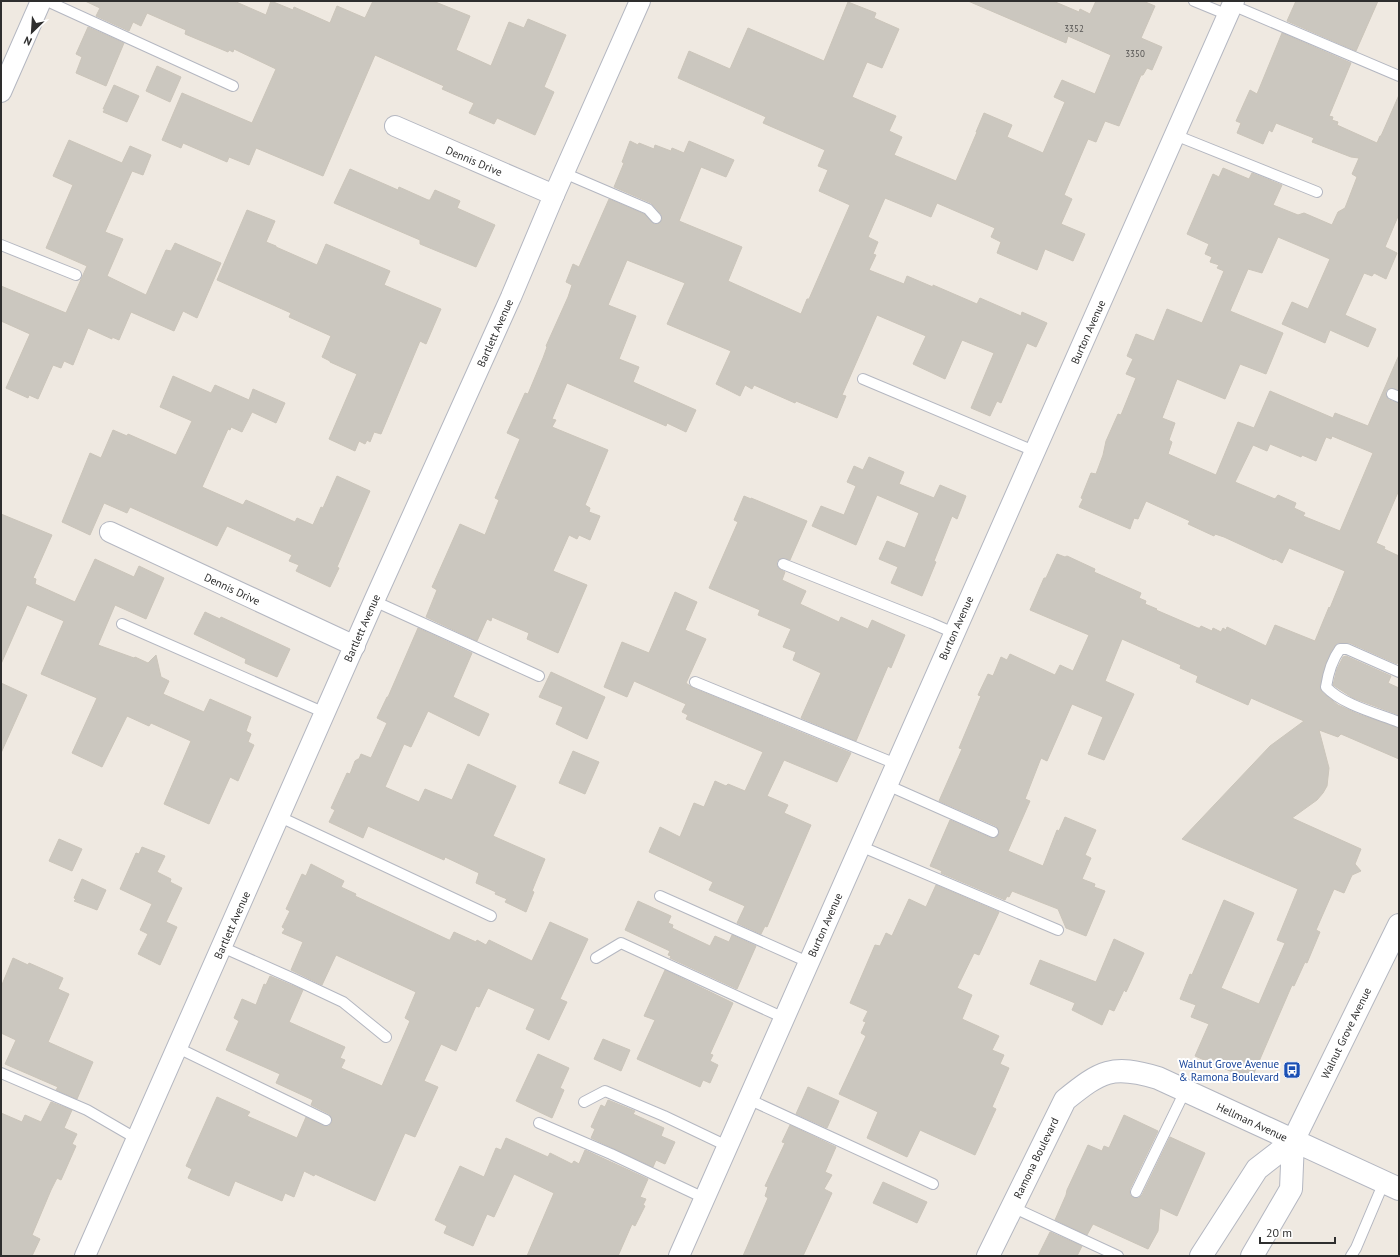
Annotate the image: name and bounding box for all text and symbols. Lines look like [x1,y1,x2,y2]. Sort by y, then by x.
north arrow [12,12,52,52]
house number: 3352 [1064,23,1084,34]
text: N [22,33,34,49]
house number: 3350 [1125,48,1145,59]
street label: Dennis Drive [444,143,505,179]
street label: Bartlett Avenue [474,296,516,369]
street label: Burton Avenue [1068,297,1109,366]
street label: Dennis Drive [202,570,263,608]
street label: Bartlett Avenue [341,591,383,664]
street label: Burton Avenue [936,593,977,662]
street label: Bartlett Avenue [211,888,253,961]
street label: Burton Avenue [805,890,846,959]
street label: Walnut Grove Avenue [1318,985,1374,1081]
place label: Walnut Grove Avenue & Ramona Boulevard [1179,1057,1279,1084]
bus stop icon: Walnut Grove Avenue & Ramona Boulevard [1282,1060,1302,1080]
street label: Hellman Avenue [1214,1099,1290,1145]
street label: Ramona Boulevard [1010,1115,1062,1201]
scale bar [1260,1219,1335,1245]
text: 20 m [1266,1225,1292,1240]

